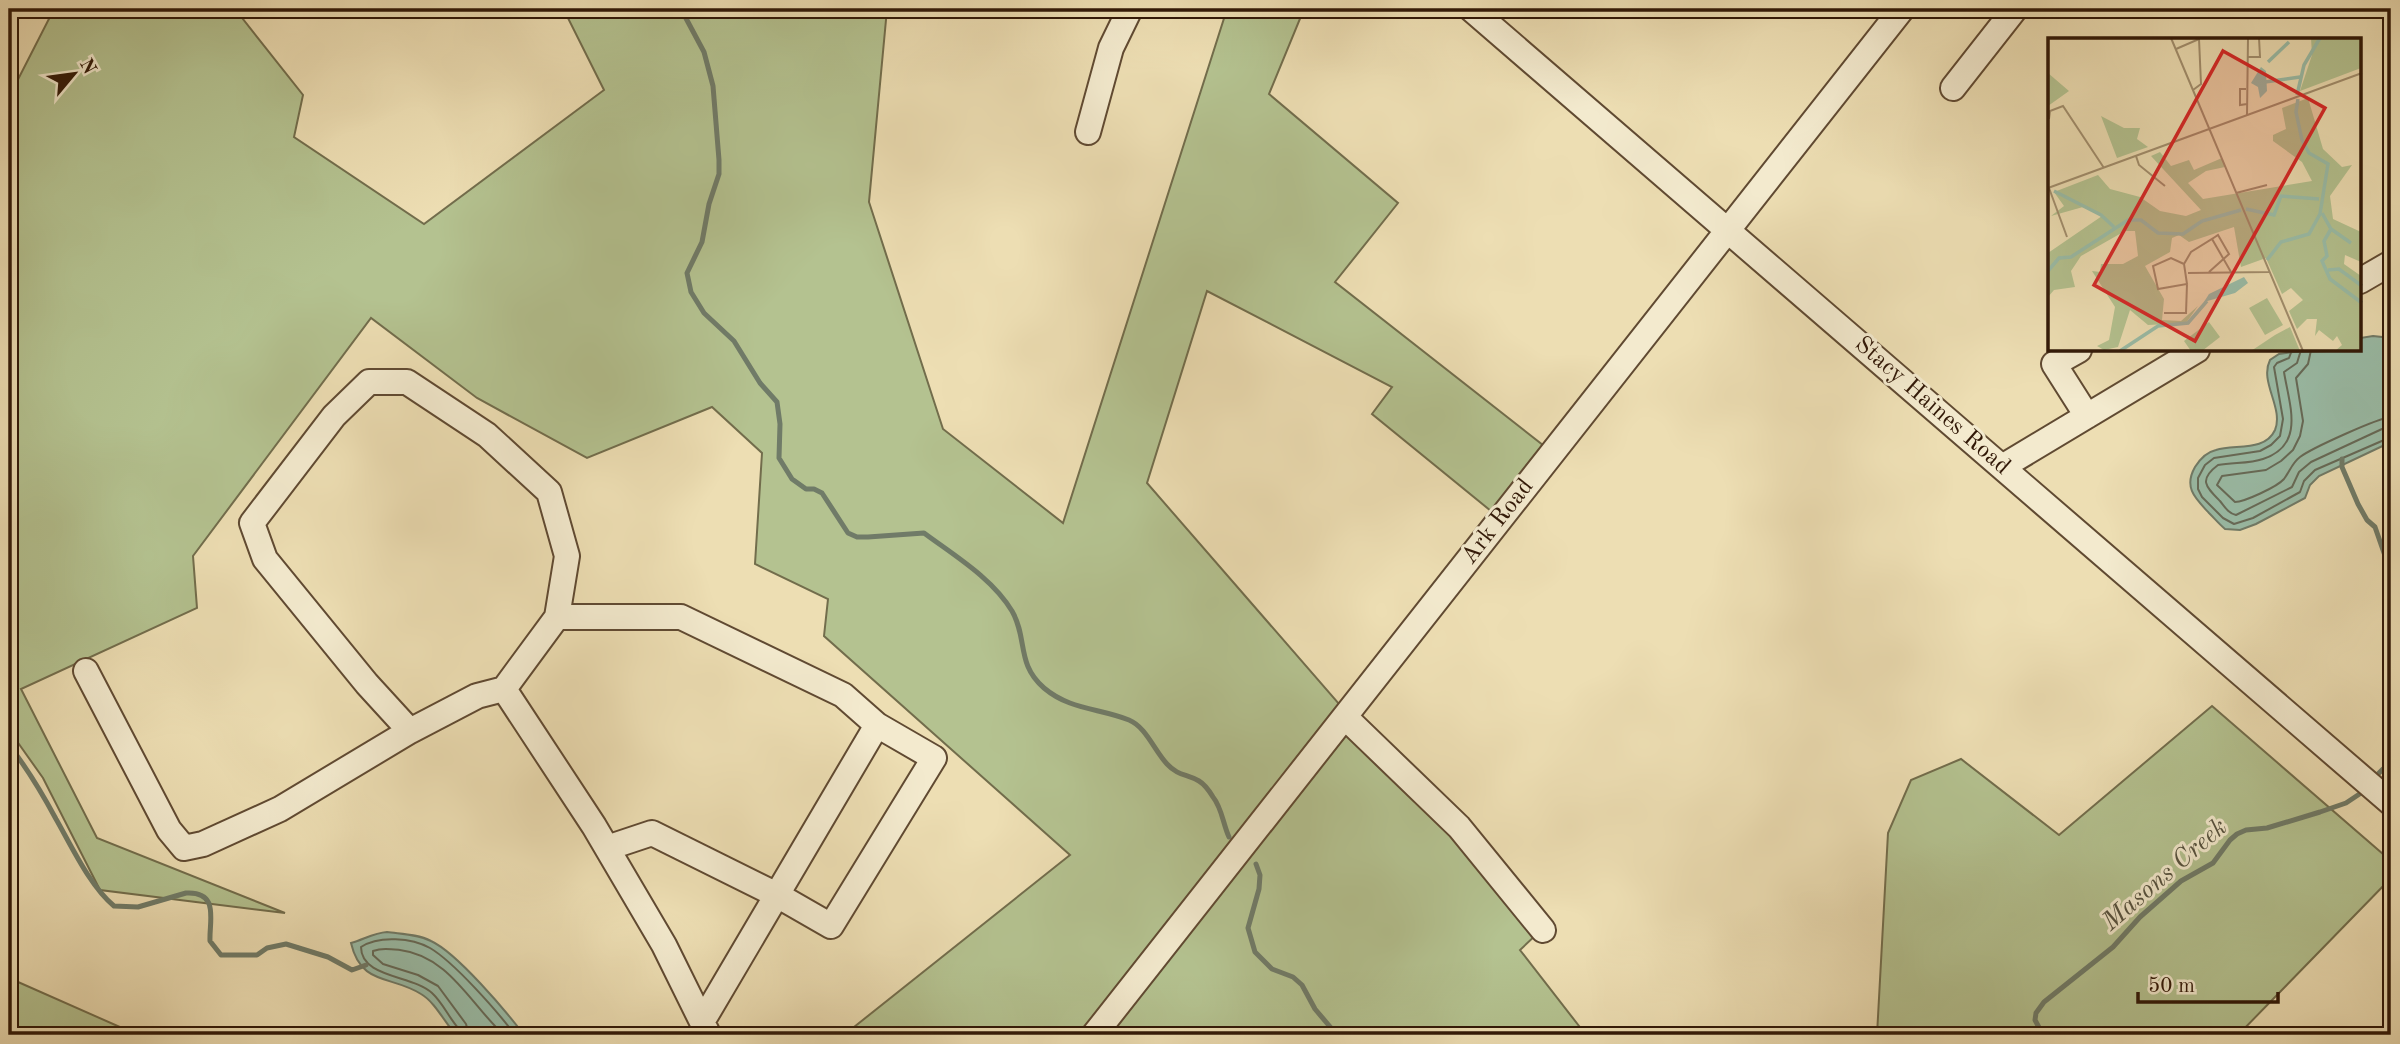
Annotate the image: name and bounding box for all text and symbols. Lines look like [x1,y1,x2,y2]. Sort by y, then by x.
north arrow [38,38,108,108]
inset map [2048,38,2362,352]
text: N [75,56,99,78]
street label: Stacy Haines Road [1850,332,2014,480]
street label: Ark Road [1457,475,1539,569]
water label: Masons Creek [2097,814,2232,937]
scale bar [2138,960,2278,1004]
text: 50 m [2148,976,2195,997]

